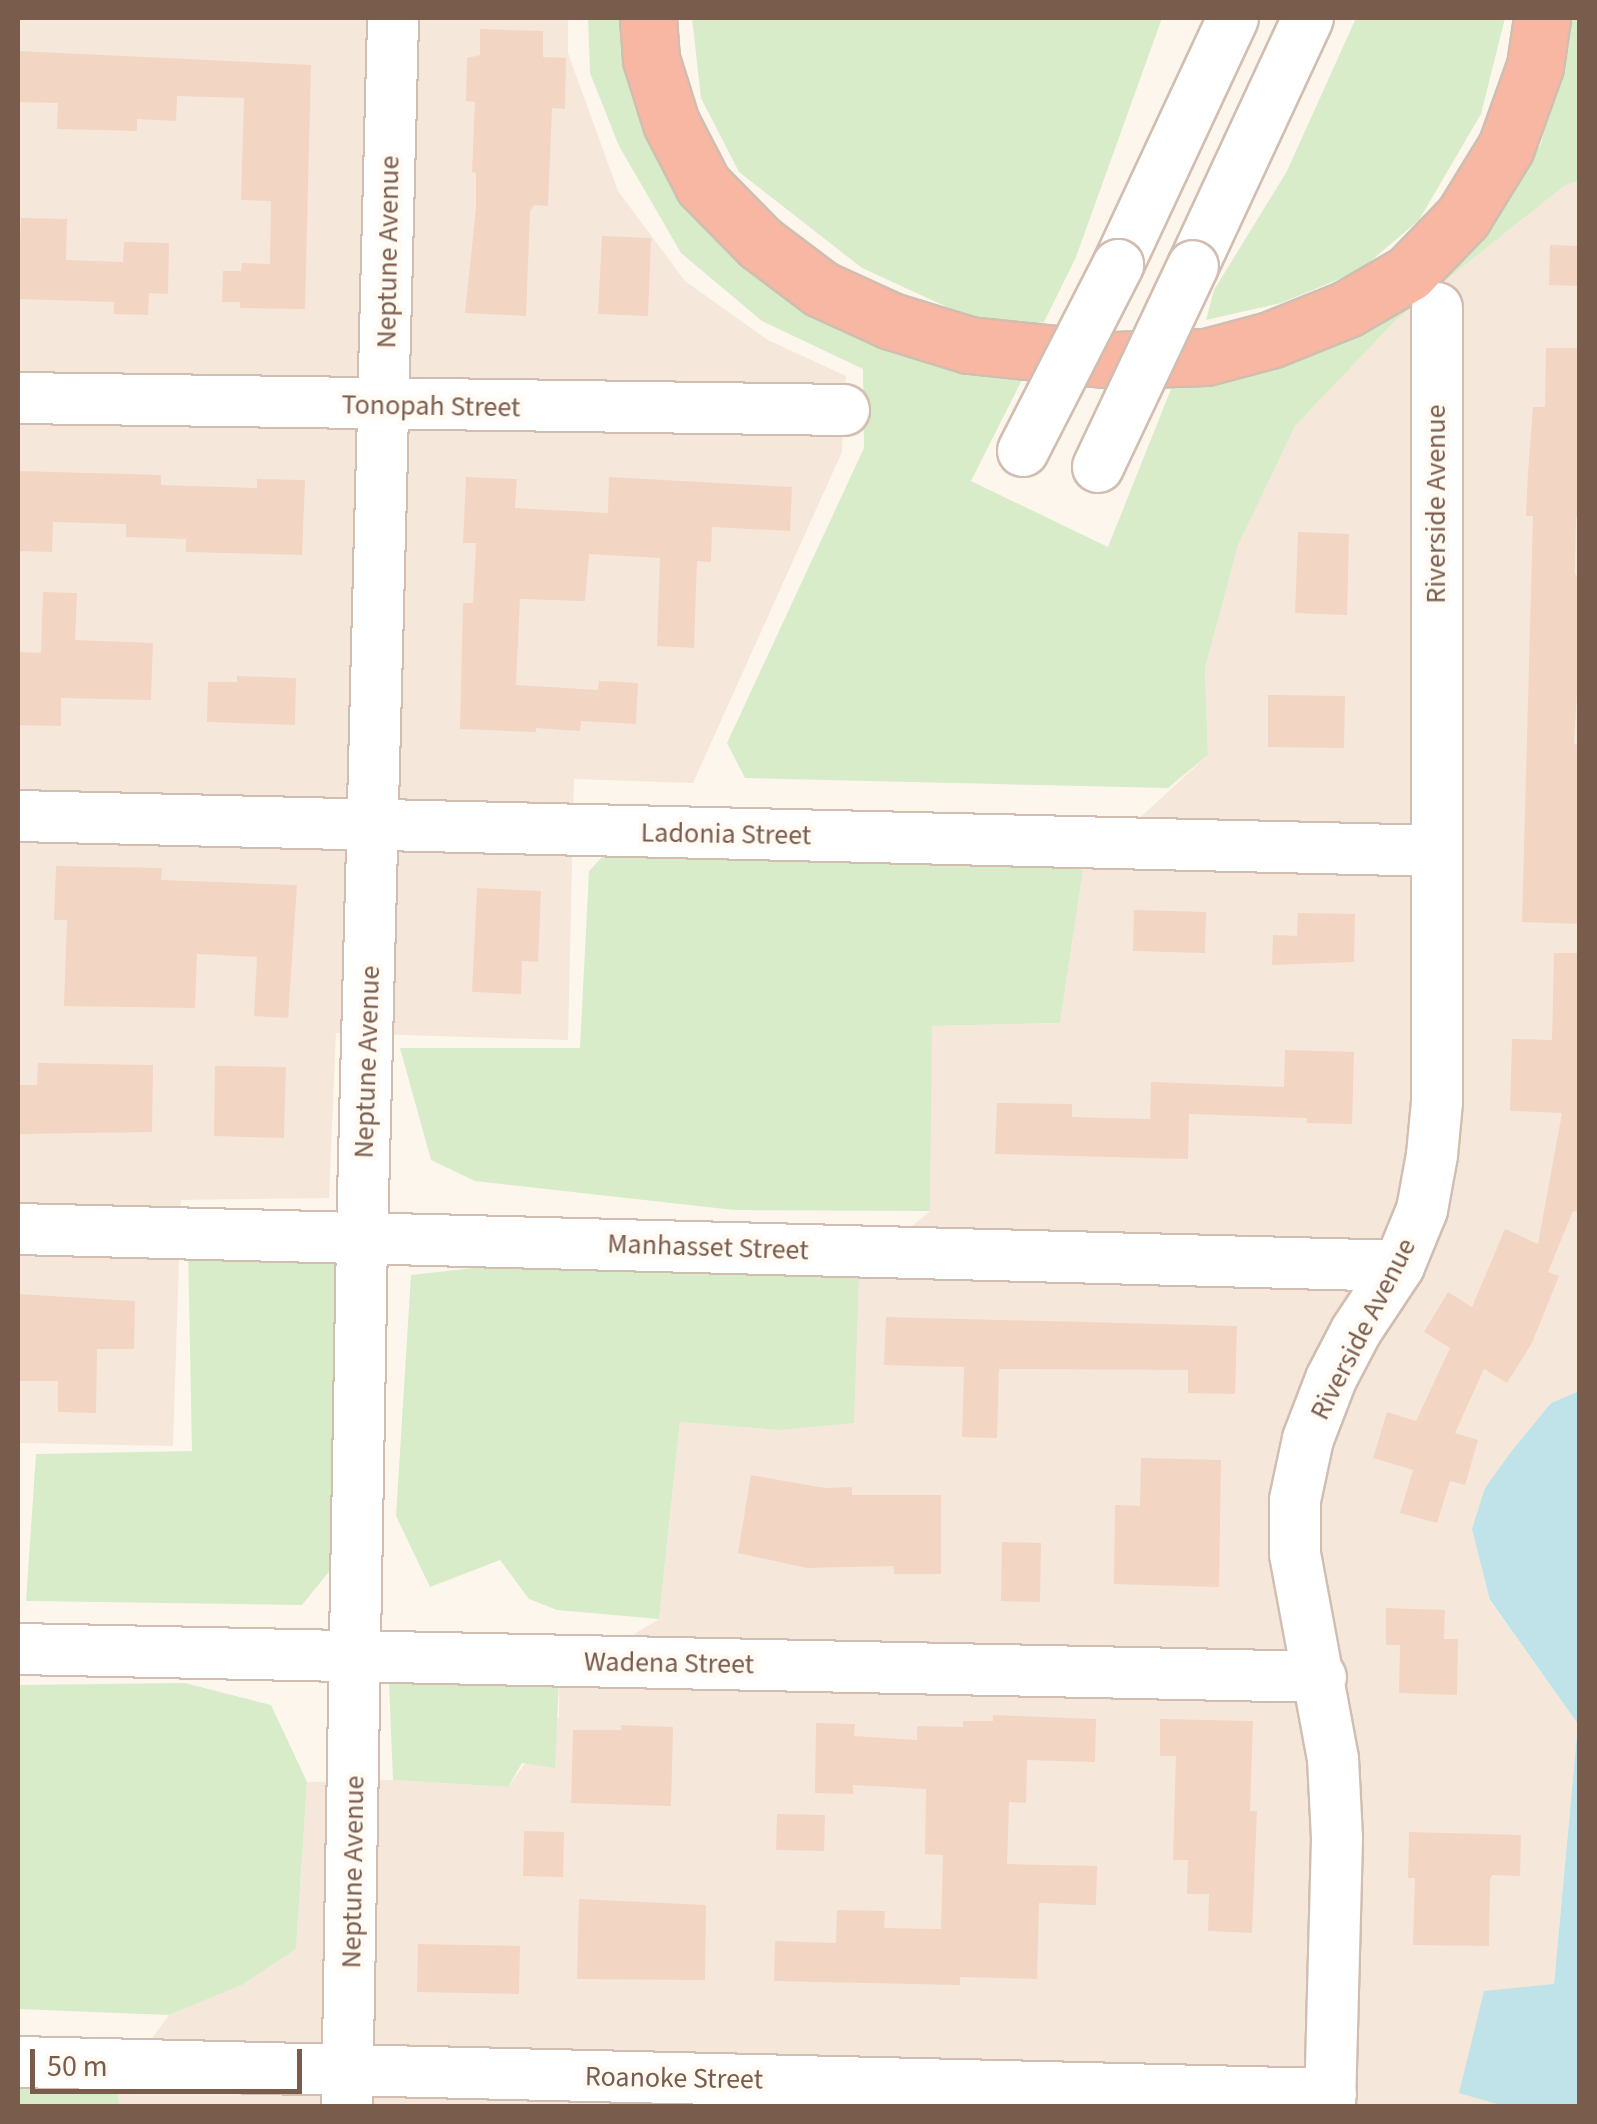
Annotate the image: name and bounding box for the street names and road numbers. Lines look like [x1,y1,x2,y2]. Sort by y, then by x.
street label: Neptune Avenue [370,155,406,349]
street label: Tonopah Street [341,388,521,424]
street label: Riverside Avenue [1419,404,1453,604]
street label: Ladonia Street [640,816,812,852]
street label: Neptune Avenue [347,965,387,1159]
street label: Manhasset Street [607,1227,809,1267]
street label: Riverside Avenue [1303,1233,1423,1425]
street label: Wadena Street [584,1645,754,1681]
street label: Neptune Avenue [335,1775,371,1969]
street label: Roanoke Street [585,2060,763,2096]

